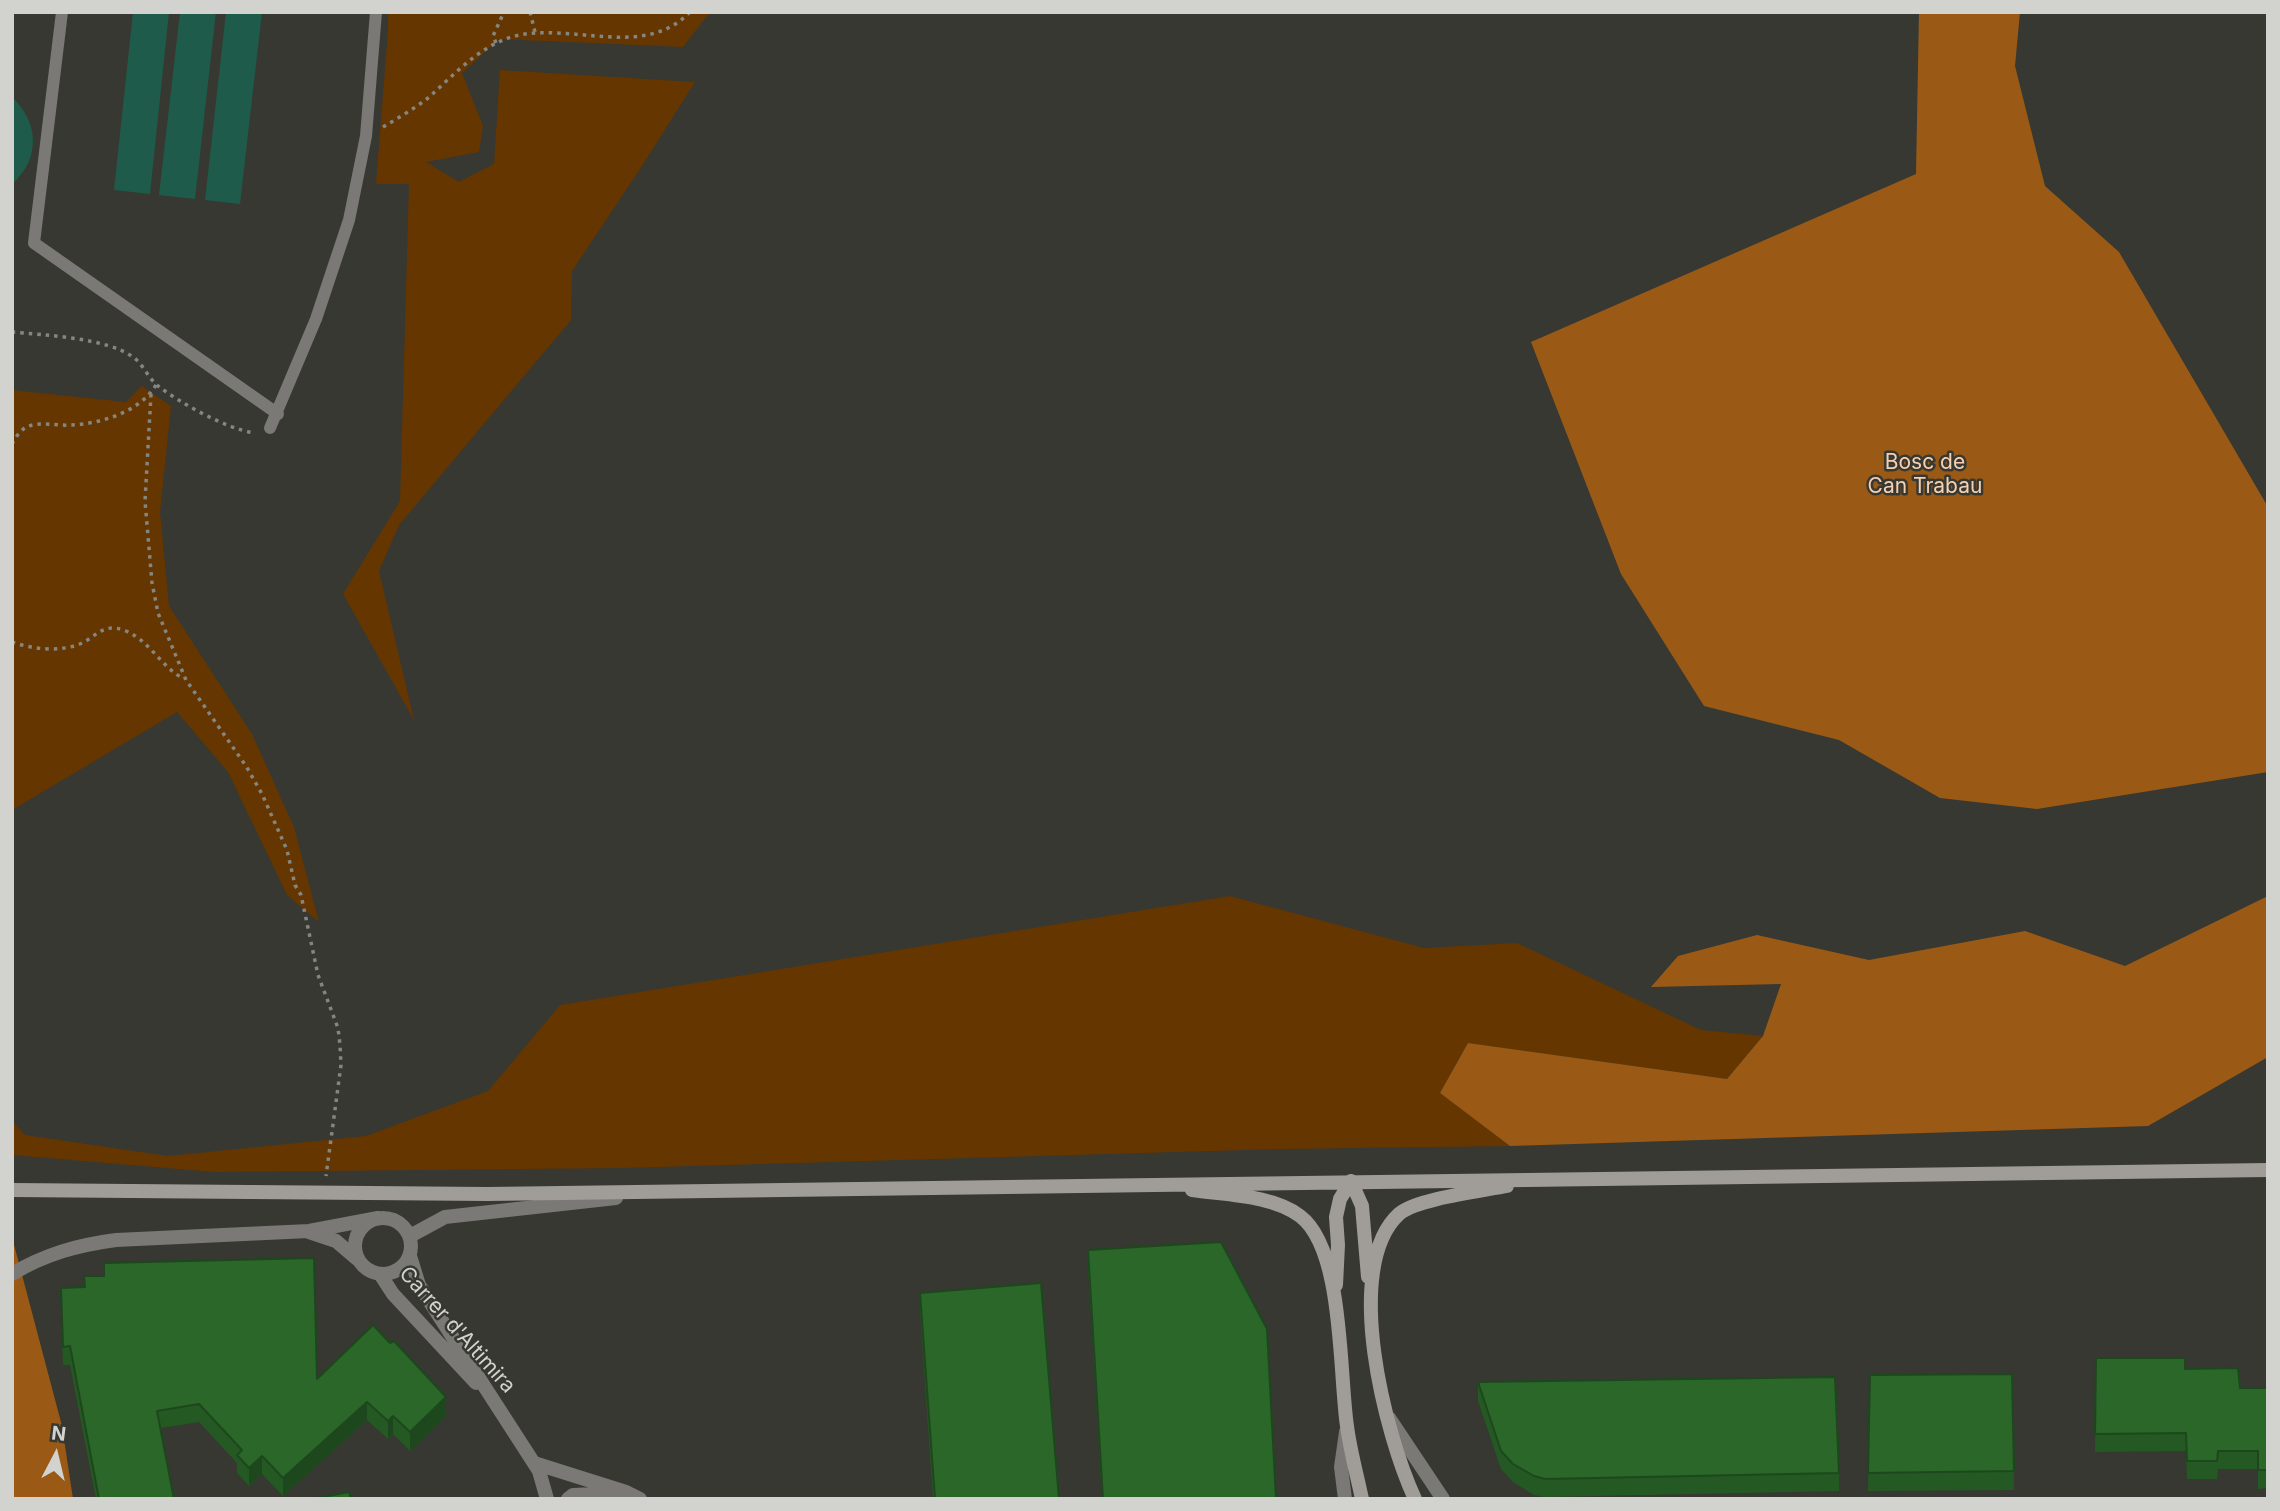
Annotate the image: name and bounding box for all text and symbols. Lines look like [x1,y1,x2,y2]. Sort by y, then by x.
park label: Bosc de Can Trabau [1868,450,1982,500]
street label: Carrer d'Altimira [394,1262,520,1398]
north arrow [21,1420,91,1490]
text: N [50,1421,67,1446]

